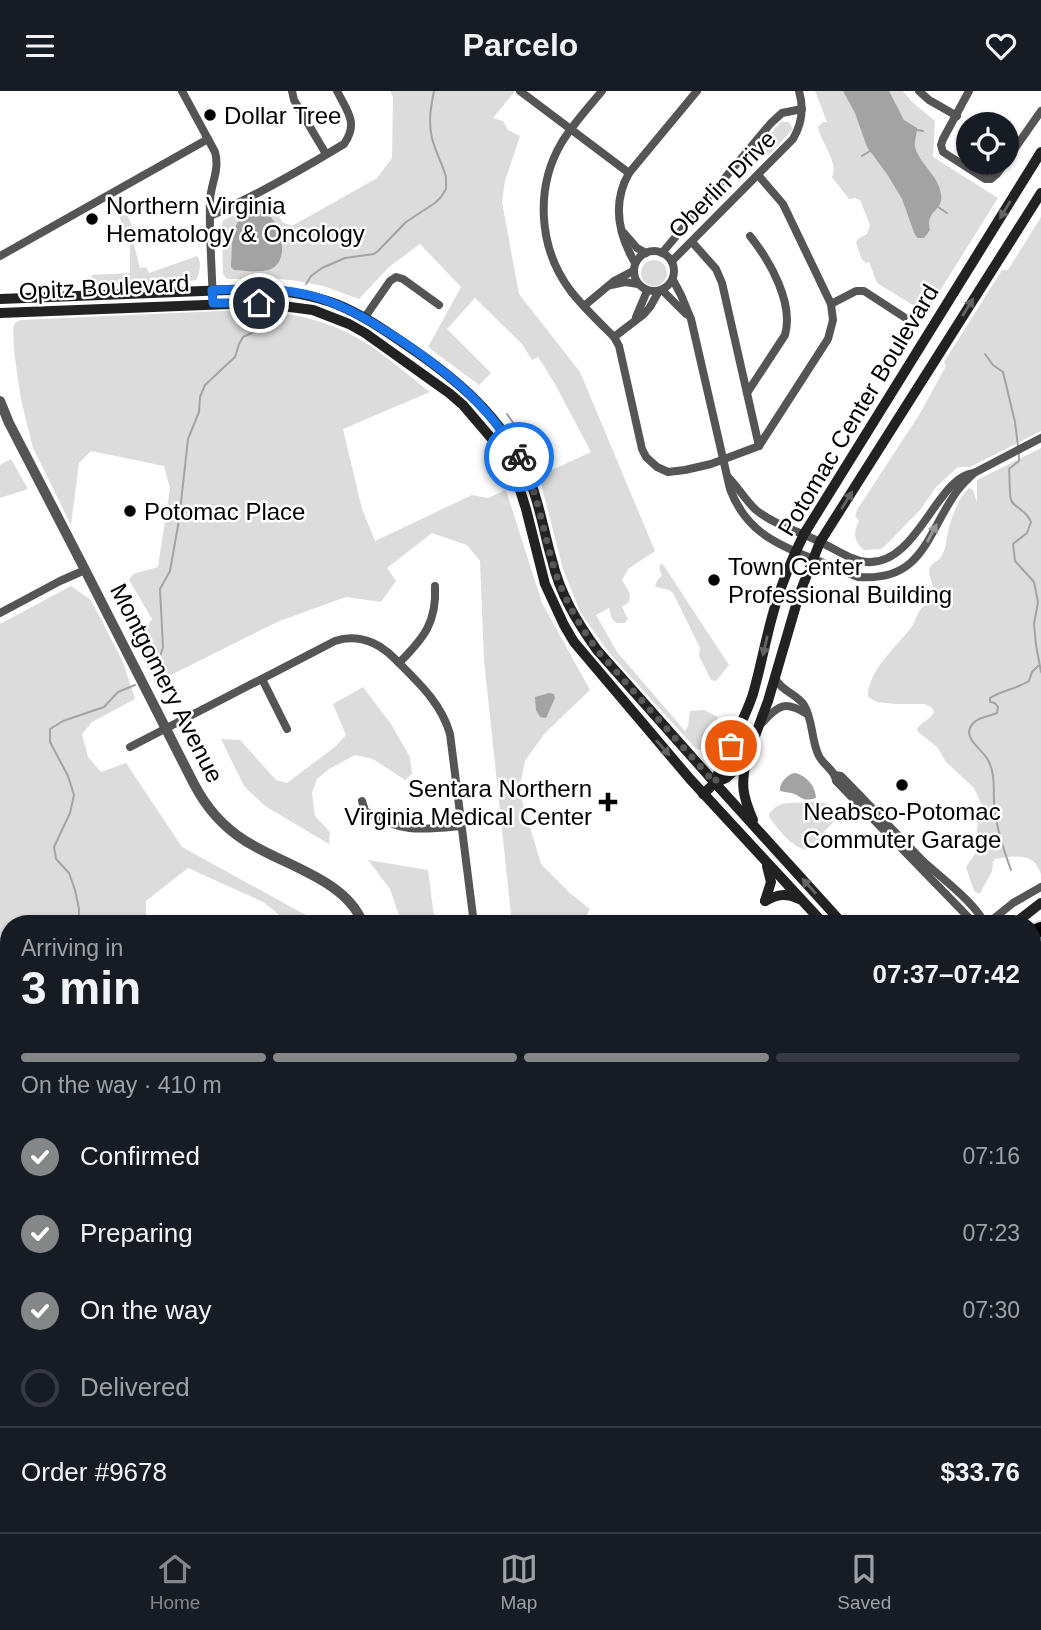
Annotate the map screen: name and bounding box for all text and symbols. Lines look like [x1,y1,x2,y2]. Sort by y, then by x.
icon: menu [21,27,59,65]
text: Parcelo [463,27,578,63]
icon: heart [982,27,1020,65]
place label: Dollar Tree [224,102,341,129]
marker: Dollar Tree [202,107,218,123]
map controls [956,112,1019,175]
button: locate [956,112,1019,175]
street label: Oberlin Drive [663,125,781,243]
place label: Northern Virginia Hematology & Oncology [106,192,365,247]
one-way arrow [998,201,1011,220]
marker: Northern Virginia Hematology & Oncology [84,211,100,227]
street label: Opitz Boulevard [18,269,190,305]
pin [229,273,289,333]
street label: Potomac Center Boulevard [772,280,944,540]
icon: home [240,284,278,322]
one-way arrow [962,298,975,317]
courier [484,422,554,492]
icon: bike [500,438,538,476]
one-way arrow [840,490,853,509]
place label: Potomac Place [144,498,305,525]
marker: Potomac Place [122,503,138,519]
one-way arrow [926,524,938,543]
place label: Town Center Professional Building [728,553,952,608]
marker: Town Center Professional Building [706,572,722,588]
street label: Montgomery Avenue [105,579,229,787]
one-way arrow [759,635,770,657]
pin [701,716,761,776]
icon: bag [712,727,750,765]
one-way arrow [655,739,670,756]
place label: Sentara Northern Virginia Medical Center [344,775,592,830]
marker: Neabsco-Potomac Commuter Garage [894,777,910,793]
marker: Sentara Northern Virginia Medical Center [598,792,618,812]
place label: Neabsco-Potomac Commuter Garage [803,798,1001,853]
one-way arrow [801,877,817,895]
text: Arriving in [21,935,123,961]
text: 07:37–07:42 [873,959,1020,989]
text: 3 min [21,962,141,1014]
text: On the way · 410 m [21,1072,222,1098]
icon: check [21,1138,59,1176]
text: Confirmed [80,1141,200,1171]
text: 07:16 [962,1143,1020,1169]
icon: check [21,1215,59,1253]
text: Preparing [80,1218,193,1248]
text: 07:23 [962,1220,1020,1246]
icon: check [21,1292,59,1330]
text: On the way [80,1295,212,1325]
text: 07:30 [962,1297,1020,1323]
text: Delivered [80,1372,190,1402]
text: Order #9678 [21,1457,167,1487]
text: $33.76 [940,1457,1020,1487]
tab: Home [150,1550,200,1614]
tab: Map [500,1550,538,1614]
tab: Saved [837,1550,891,1614]

